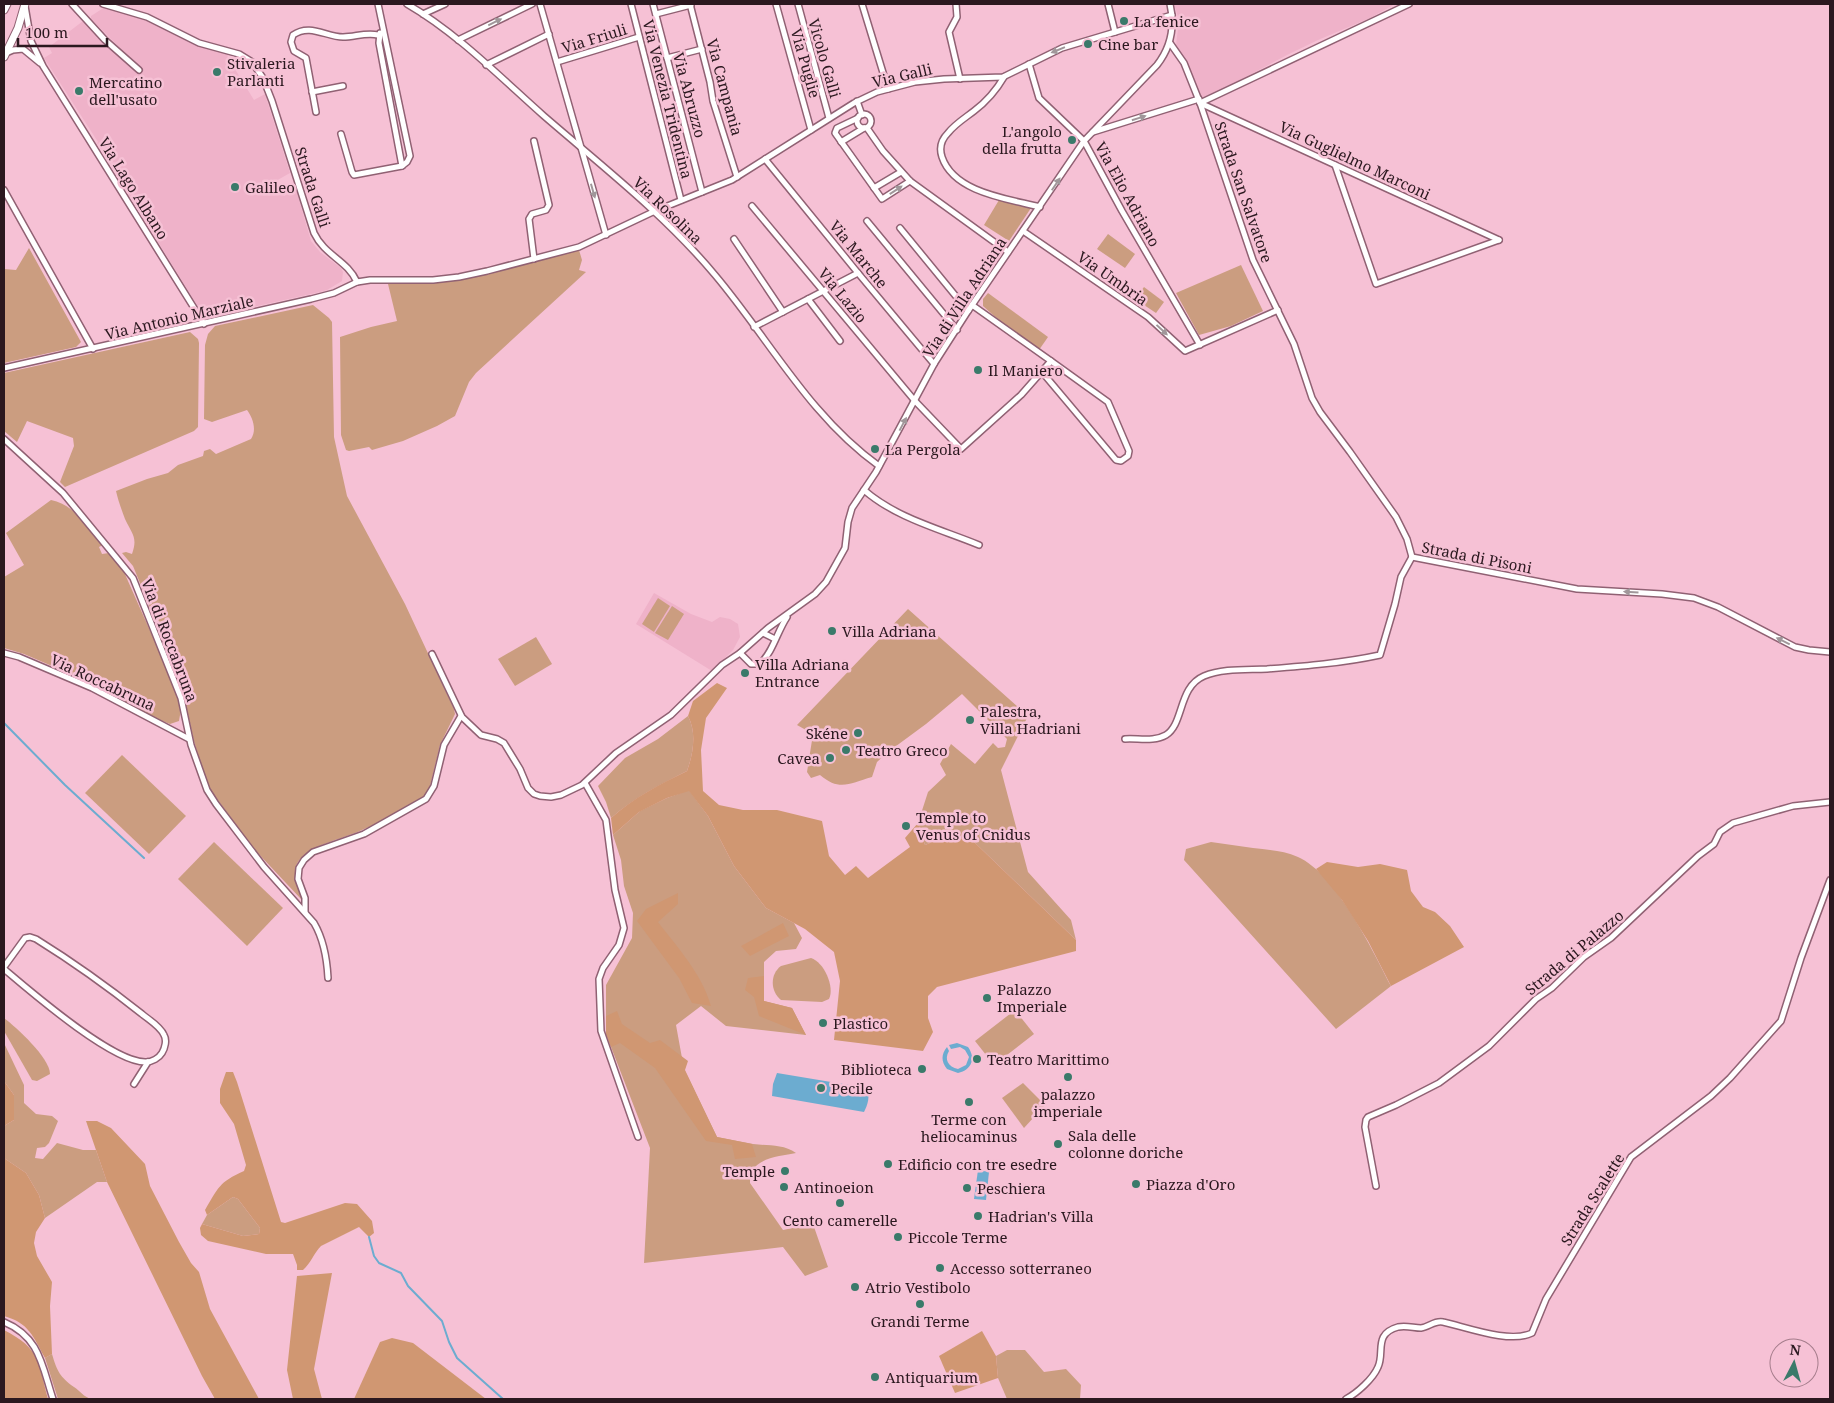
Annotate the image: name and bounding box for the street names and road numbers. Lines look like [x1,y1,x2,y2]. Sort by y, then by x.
street label: Vicolo Galli [804,16,846,100]
street label: Via Venezia Tridentina [639,17,697,181]
street label: Via Friuli [559,19,629,57]
street label: Via Puglie [787,26,825,100]
street label: Via Campania [702,36,748,138]
street label: Via Abruzzo [669,50,711,140]
street label: Via Galli [870,58,934,92]
street label: Via Guglielmo Marconi [1276,116,1434,204]
street label: Strada San Salvatore [1210,119,1278,265]
street label: Via Lago Albano [95,133,173,243]
street label: Via Elio Adriano [1091,138,1165,250]
street label: Strada Galli [291,144,335,230]
street label: Via Rosolina [629,172,707,248]
street label: Via Marche [825,216,893,292]
street label: Via di Villa Adriana [918,233,1010,361]
street label: Via Umbria [1074,246,1152,310]
street label: Via Lazio [814,263,872,327]
street label: Via Antonio Marziale [103,290,255,344]
street label: Strada di Pisoni [1420,537,1534,578]
street label: Via di Roccabruna [137,575,203,705]
street label: Via Roccabruna [48,649,158,715]
street label: Strada di Palazzo [1521,905,1627,999]
street label: Strada Scalette [1556,1149,1628,1249]

